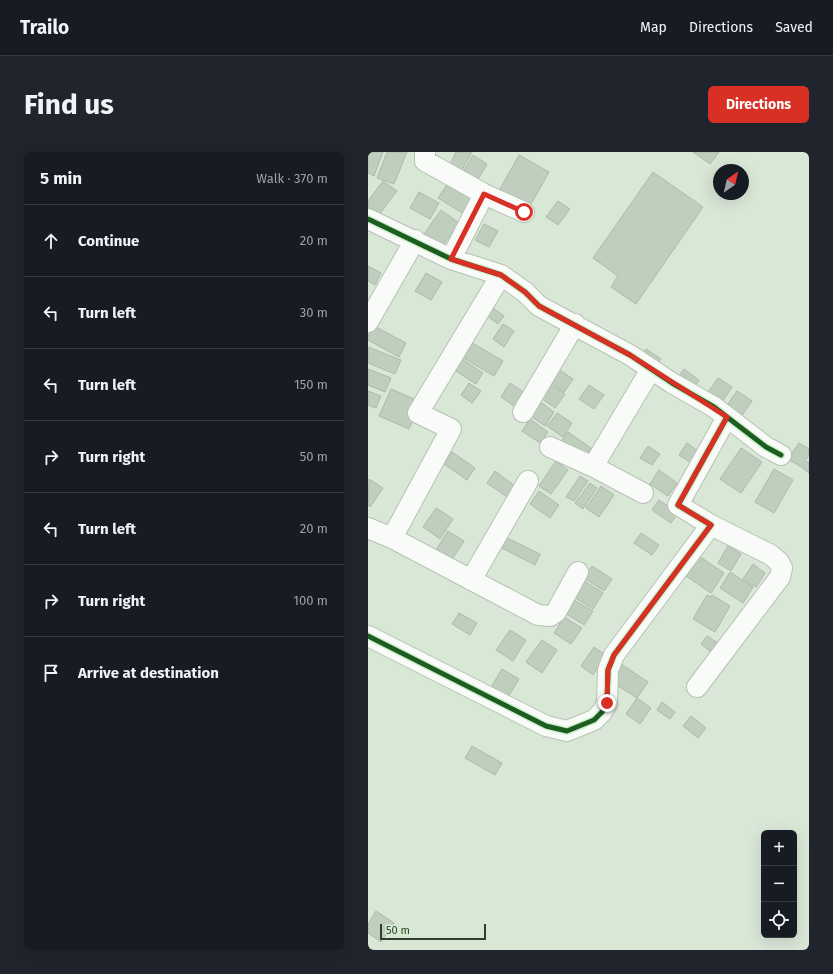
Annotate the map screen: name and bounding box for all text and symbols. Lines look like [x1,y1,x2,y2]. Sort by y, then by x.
text: Trailo [20,16,69,39]
text: Map [640,19,667,36]
text: Directions [689,19,753,36]
text: Saved [775,19,813,36]
button: Directions [708,86,809,123]
text: Find us [24,88,114,121]
north arrow [713,164,749,200]
text: 5 min [40,168,82,189]
text: Walk · 370 m [256,171,328,186]
route start [515,203,533,221]
icon: ahead [40,230,62,252]
text: Continue [78,232,139,250]
text: 20 m [300,233,328,248]
icon: left [40,302,62,324]
text: Turn left [78,304,136,322]
text: 30 m [300,305,328,320]
icon: left [40,374,62,396]
text: Turn left [78,376,136,394]
text: 150 m [294,377,328,392]
icon: right [40,446,62,468]
text: Turn right [78,448,145,466]
text: 50 m [300,449,328,464]
icon: left [40,518,62,540]
text: Turn left [78,520,136,538]
text: 20 m [300,521,328,536]
icon: right [40,590,62,612]
text: Turn right [78,592,145,610]
text: 100 m [293,593,328,608]
icon: arrive [40,662,62,684]
text: Arrive at destination [78,664,219,682]
route end [598,694,616,712]
map controls [761,830,797,938]
button: + [761,830,797,866]
button: − [761,866,797,902]
button: locate [761,902,797,938]
scale bar [380,922,486,941]
text: 50 m [386,924,410,937]

